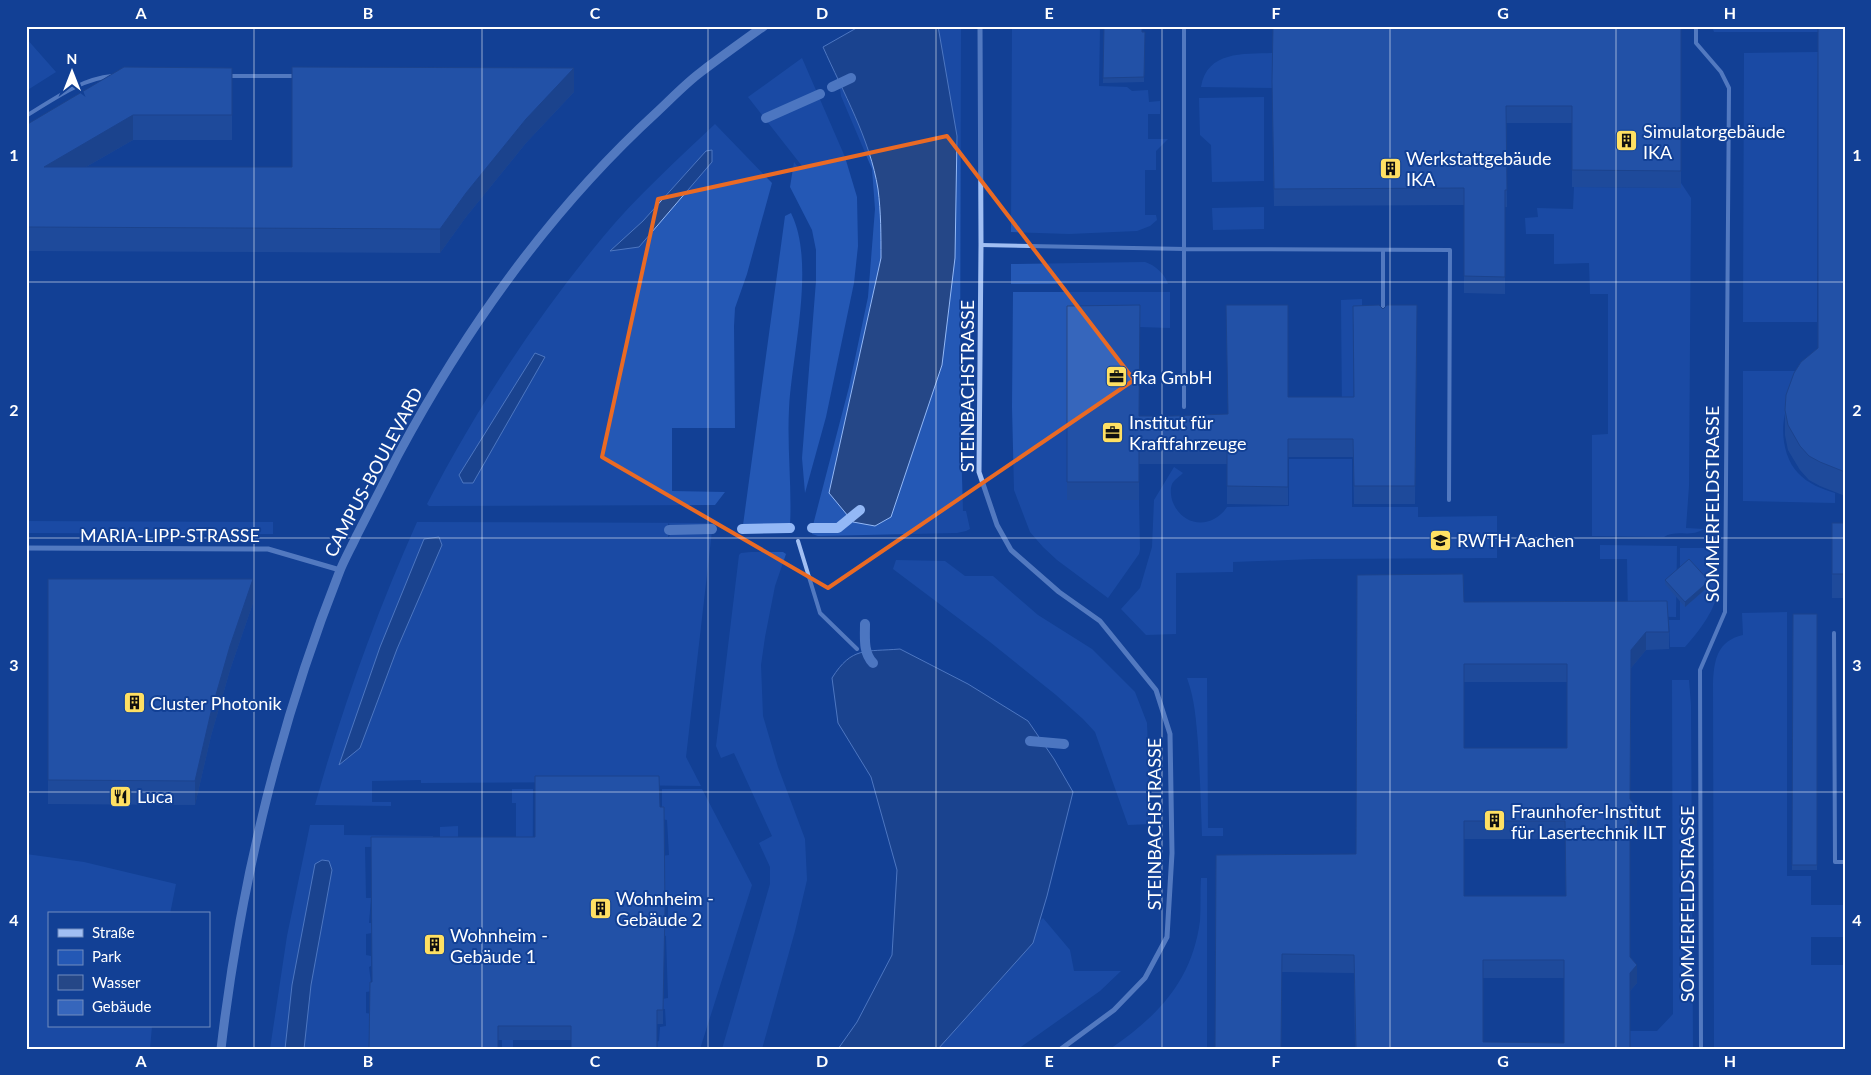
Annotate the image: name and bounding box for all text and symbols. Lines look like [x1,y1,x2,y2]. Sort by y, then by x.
text: A [134,3,147,22]
text: B [363,3,373,22]
text: C [590,3,601,22]
text: D [816,3,828,22]
text: E [1044,3,1054,22]
text: F [1271,3,1281,22]
text: G [1497,3,1509,22]
text: H [1724,3,1736,22]
north arrow [48,48,98,98]
text: N [67,50,77,67]
place label: Simulatorgebäude IKA [1643,120,1785,163]
building icon: Simulatorgebäude IKA [1615,129,1639,153]
text: 1 [9,145,19,164]
text: 1 [1852,145,1862,164]
place label: Werkstattgebäude IKA [1406,147,1552,190]
building icon: Werkstattgebäude IKA [1378,156,1402,180]
street label: STEINBACHSTRASSE [956,300,978,472]
office icon: fka GmbH [1104,365,1128,389]
place label: fka GmbH [1132,366,1212,388]
street label: CAMPUS-BOULEVARD [319,384,427,560]
text: 2 [9,400,19,419]
text: 2 [1852,400,1862,419]
street label: SOMMERFELDSTRASSE [1701,406,1723,602]
place label: Institut für Kraftfahrzeuge [1129,411,1247,454]
office icon: Institut für Kraftfahrzeuge [1101,420,1125,444]
street label: MARIA-LIPP-STRASSE [80,524,260,546]
school or university icon: RWTH Aachen [1429,528,1453,552]
place label: RWTH Aachen [1457,529,1574,551]
text: 3 [9,655,19,674]
text: 3 [1852,655,1862,674]
building icon: Cluster Photonik [122,691,146,715]
place label: Cluster Photonik [150,692,283,714]
street label: STEINBACHSTRASSE [1143,738,1165,910]
restaurant icon: Luca [109,784,133,808]
place label: Luca [137,785,173,807]
place label: Fraunhofer-Institut für Lasertechnik ILT [1511,800,1666,843]
street label: SOMMERFELDSTRASSE [1676,806,1698,1002]
building icon: Fraunhofer-Institut für Lasertechnik ILT [1483,809,1507,833]
place label: Wohnheim - Gebäude 2 [616,887,714,930]
building icon: Wohnheim - Gebäude 2 [588,896,612,920]
text: 4 [9,910,19,929]
text: 4 [1852,910,1862,929]
legend [48,912,210,1028]
text: Straße [92,923,135,941]
place label: Wohnheim - Gebäude 1 [450,924,548,967]
building icon: Wohnheim - Gebäude 1 [422,933,446,957]
text: Park [92,947,122,965]
text: Wasser [92,973,141,991]
text: Gebäude [92,997,151,1015]
text: A [134,1051,147,1070]
text: B [363,1051,373,1070]
text: C [590,1051,601,1070]
text: D [816,1051,828,1070]
text: E [1044,1051,1054,1070]
text: F [1271,1051,1281,1070]
text: G [1497,1051,1509,1070]
text: H [1724,1051,1736,1070]

